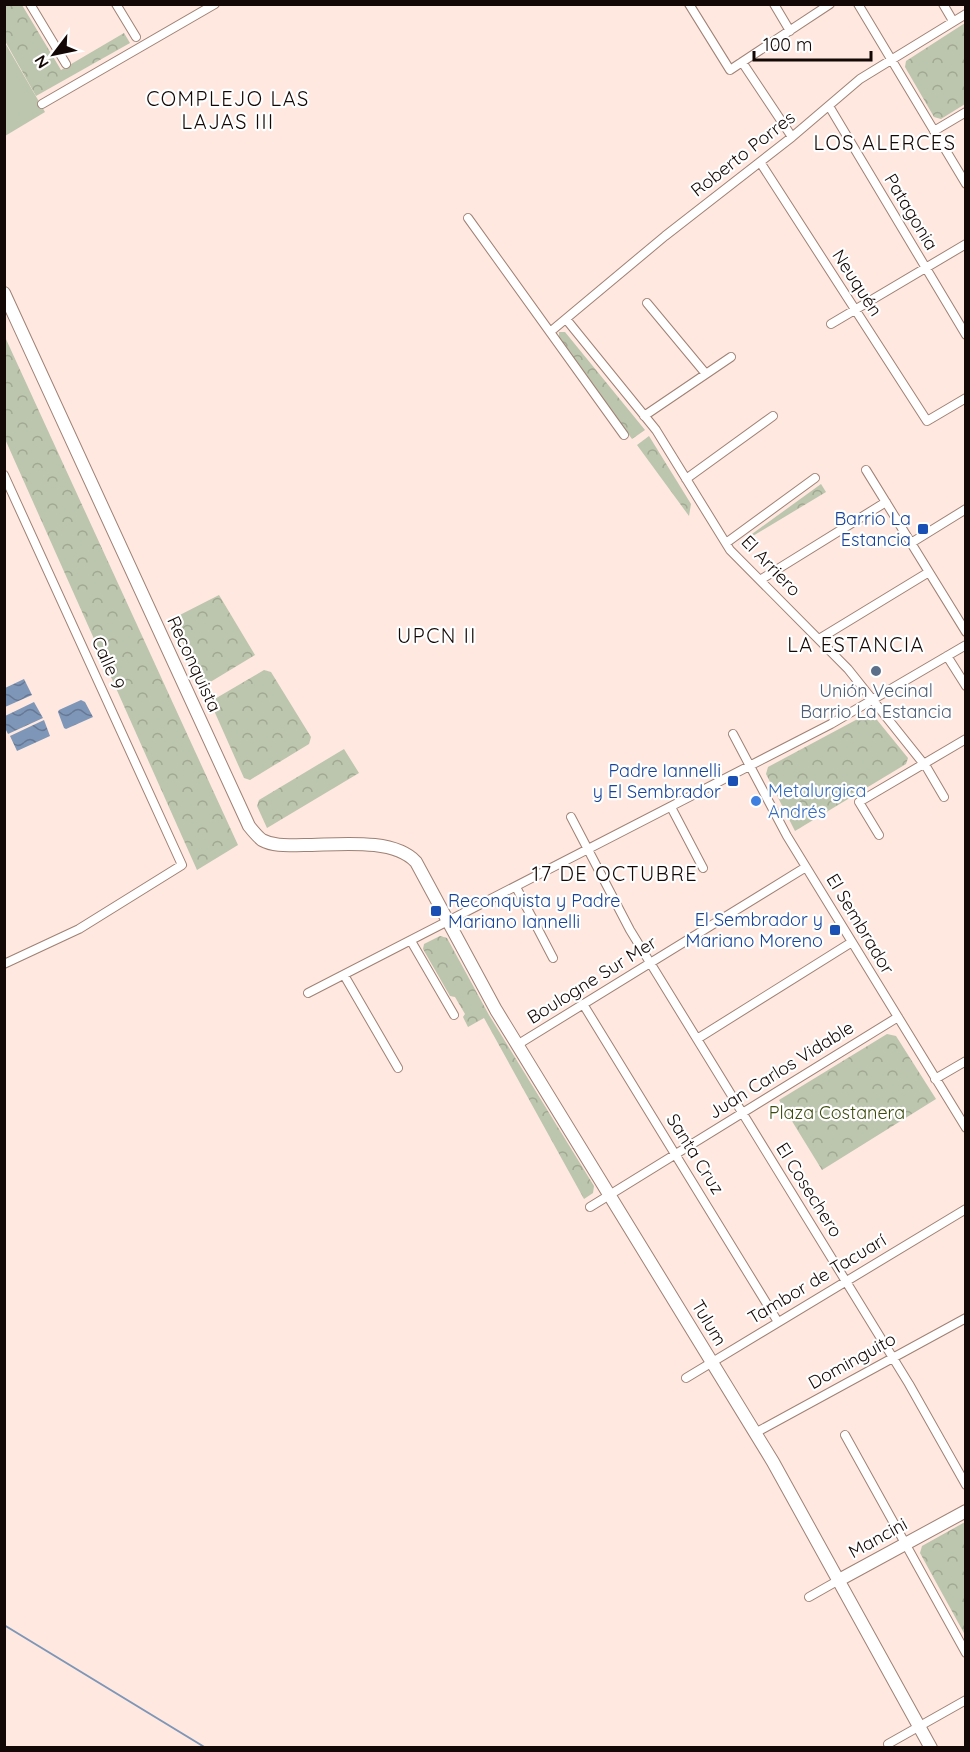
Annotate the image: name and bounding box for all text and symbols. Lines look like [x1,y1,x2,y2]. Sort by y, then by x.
north arrow [24,24,84,84]
scale bar [754,24,871,62]
text: 100 m [763,33,812,56]
text: N [30,52,53,72]
district label: COMPLEJO LAS LAJAS III [146,86,310,134]
street label: Roberto Porres [686,106,799,202]
district label: LOS ALERCES [814,130,956,155]
street label: Patagonia [880,169,943,254]
street label: Neuquén [827,245,888,321]
place label: Barrio La Estancia [834,507,911,551]
marker: Barrio La Estancia [916,522,930,536]
street label: El Arriero [737,530,806,601]
street label: Reconquista [162,612,227,715]
district label: UPCN II [397,623,477,648]
district label: LA ESTANCIA [787,632,925,657]
street label: Calle 9 [87,633,130,693]
marker: Unión Vecinal Barrio La Estancia [869,664,883,678]
place label: Unión Vecinal Barrio La Estancia [800,679,952,723]
place label: Padre Iannelli y El Sembrador [593,759,721,803]
marker: Padre Iannelli y El Sembrador [726,774,740,788]
place label: Metalurgica Andrés [768,779,866,823]
marker: Metalurgica Andrés [749,794,763,808]
district label: 17 DE OCTUBRE [532,861,698,886]
street label: El Sembrador [821,869,899,978]
place label: Reconquista y Padre Mariano Iannelli [448,889,620,933]
marker: Reconquista y Padre Mariano Iannelli [429,904,443,918]
place label: El Sembrador y Mariano Moreno [686,908,823,952]
marker: El Sembrador y Mariano Moreno [828,923,842,937]
street label: Boulogne Sur Mer [523,930,661,1029]
street label: Juan Carlos Vidable [704,1016,858,1124]
park label: Plaza Costanera [769,1101,905,1124]
street label: Santa Cruz [662,1109,729,1198]
street label: El Cosechero [771,1138,848,1241]
street label: Tambor de Tacuarí [743,1228,890,1329]
street label: Tulum [687,1296,732,1350]
street label: Dominguito [804,1327,900,1394]
street label: Mancini [844,1512,911,1563]

